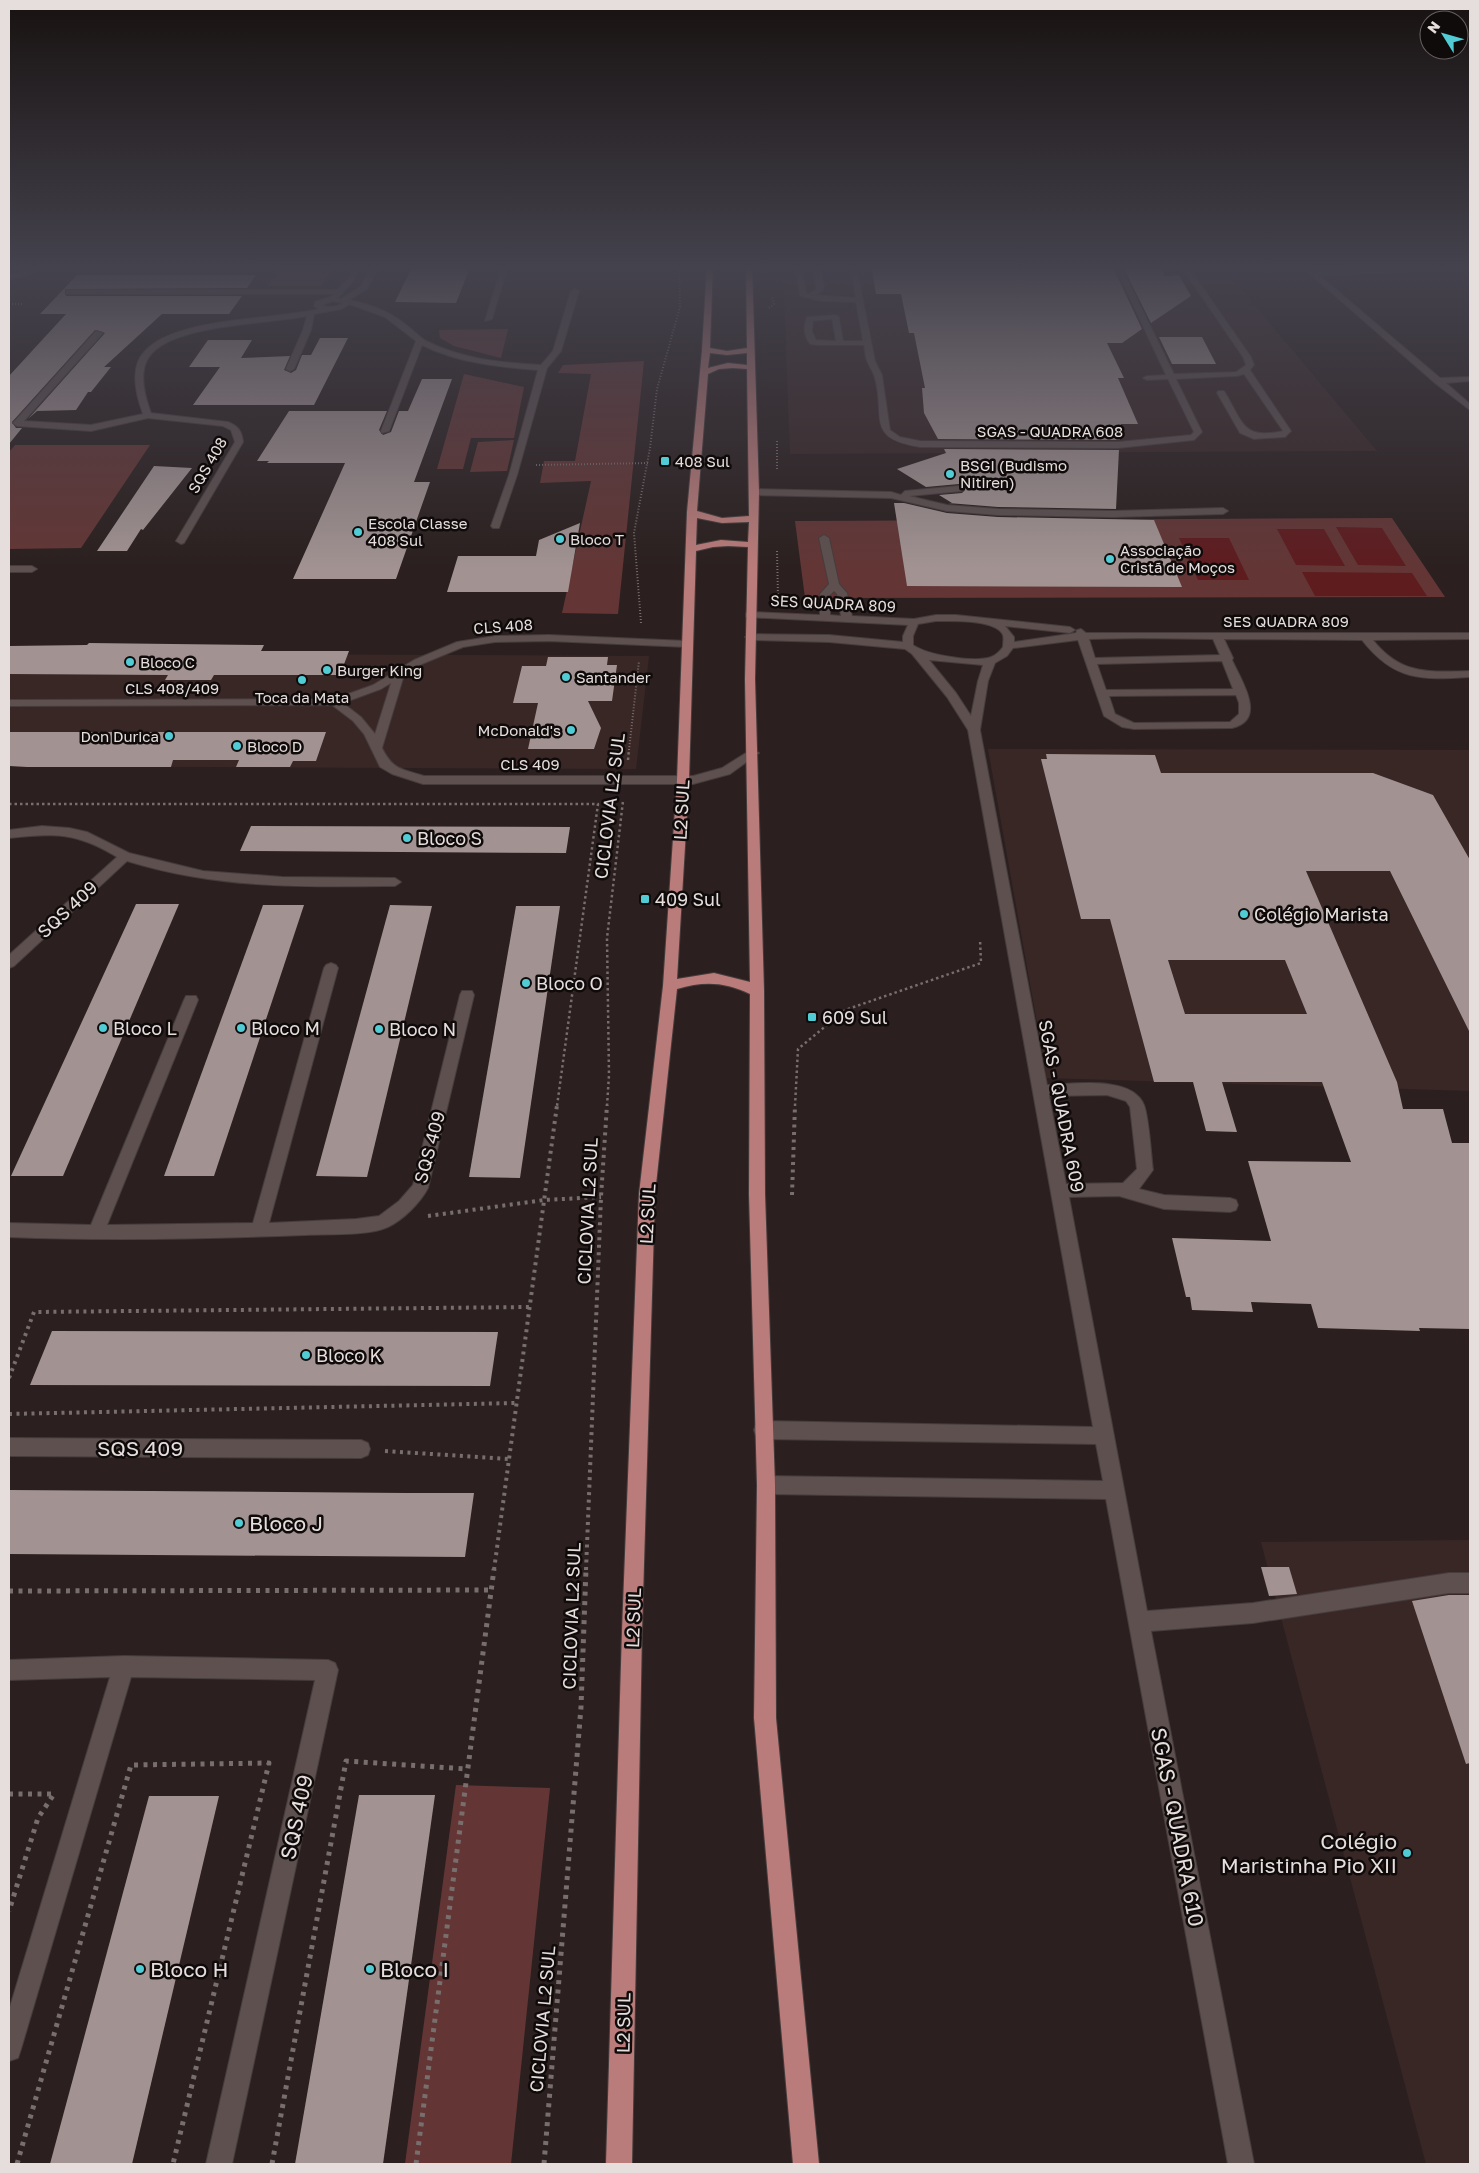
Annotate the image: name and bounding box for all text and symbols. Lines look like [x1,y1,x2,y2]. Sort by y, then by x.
north arrow [1419,10,1469,60]
text: N [1423,18,1443,36]
street label: SGAS - QUADRA 608 [977,422,1123,440]
street label: SQS 408 [184,434,230,496]
place label: 408 Sul [675,452,730,470]
marker: 408 Sul [659,455,671,467]
place label: BSGI (Budismo Nitiren) [960,456,1067,491]
marker: BSGI (Budismo Nitiren) [944,468,956,480]
place label: Escola Classe 408 Sul [368,514,468,549]
marker: Escola Classe 408 Sul [352,526,364,538]
place label: Bloco T [570,530,624,548]
marker: Bloco T [554,533,566,545]
place label: Associação Cristã de Moços [1120,541,1235,576]
marker: Associação Cristã de Moços [1104,553,1116,565]
street label: SES QUADRA 809 [770,591,896,615]
street label: SES QUADRA 809 [1223,612,1349,630]
street label: CLS 408 [473,615,533,637]
place label: Bloco C [140,653,195,671]
marker: Bloco C [124,656,136,668]
place label: Burger King [337,661,422,679]
marker: Burger King [321,664,333,676]
place label: Santander [576,668,651,686]
marker: Santander [560,671,572,683]
marker: Toca da Mata [296,674,308,686]
street label: CLS 408/409 [125,679,219,697]
place label: Toca da Mata [255,688,349,706]
place label: McDonald's [478,721,561,739]
marker: McDonald's [565,724,577,736]
place label: Don Durica [80,727,159,745]
marker: Don Durica [163,730,175,742]
street label: CICLOVIA L2 SUL [589,732,629,880]
place label: Bloco D [247,737,302,755]
marker: Bloco D [231,740,243,752]
street label: CLS 409 [500,755,560,773]
street label: L2 SUL [668,779,694,841]
place label: Bloco S [417,827,482,849]
marker: Bloco S [401,832,413,844]
street label: SQS 409 [32,876,102,942]
place label: 409 Sul [655,888,721,910]
marker: 409 Sul [639,893,651,905]
place label: Colégio Marista [1254,903,1389,925]
marker: Colégio Marista [1238,908,1250,920]
place label: Bloco O [536,972,603,994]
marker: Bloco O [520,977,532,989]
place label: 609 Sul [822,1006,888,1028]
marker: 609 Sul [806,1011,818,1023]
place label: Bloco L [113,1017,177,1039]
place label: Bloco M [251,1017,320,1039]
place label: Bloco N [389,1018,456,1040]
street label: SGAS - QUADRA 609 [1034,1018,1090,1194]
marker: Bloco L [97,1022,109,1034]
marker: Bloco M [235,1022,247,1034]
marker: Bloco N [373,1023,385,1035]
street label: SQS 409 [409,1108,449,1186]
street label: CICLOVIA L2 SUL [572,1137,602,1285]
street label: L2 SUL [634,1183,660,1245]
place label: Bloco K [316,1344,382,1366]
marker: Bloco K [300,1349,312,1361]
street label: SQS 409 [97,1435,183,1461]
place label: Bloco J [249,1510,323,1536]
marker: Bloco J [233,1517,245,1529]
street label: CICLOVIA L2 SUL [557,1542,585,1690]
street label: L2 SUL [621,1588,645,1648]
street label: SGAS - QUADRA 610 [1146,1725,1210,1929]
street label: SQS 409 [274,1772,318,1862]
place label: Colégio Maristinha Pio XII [1221,1828,1397,1878]
marker: Colégio Maristinha Pio XII [1401,1847,1413,1859]
street label: CICLOVIA L2 SUL [525,1945,559,2093]
place label: Bloco H [150,1956,228,1982]
place label: Bloco I [380,1956,449,1982]
marker: Bloco H [134,1963,146,1975]
marker: Bloco I [364,1963,376,1975]
street label: L2 SUL [611,1993,635,2053]

